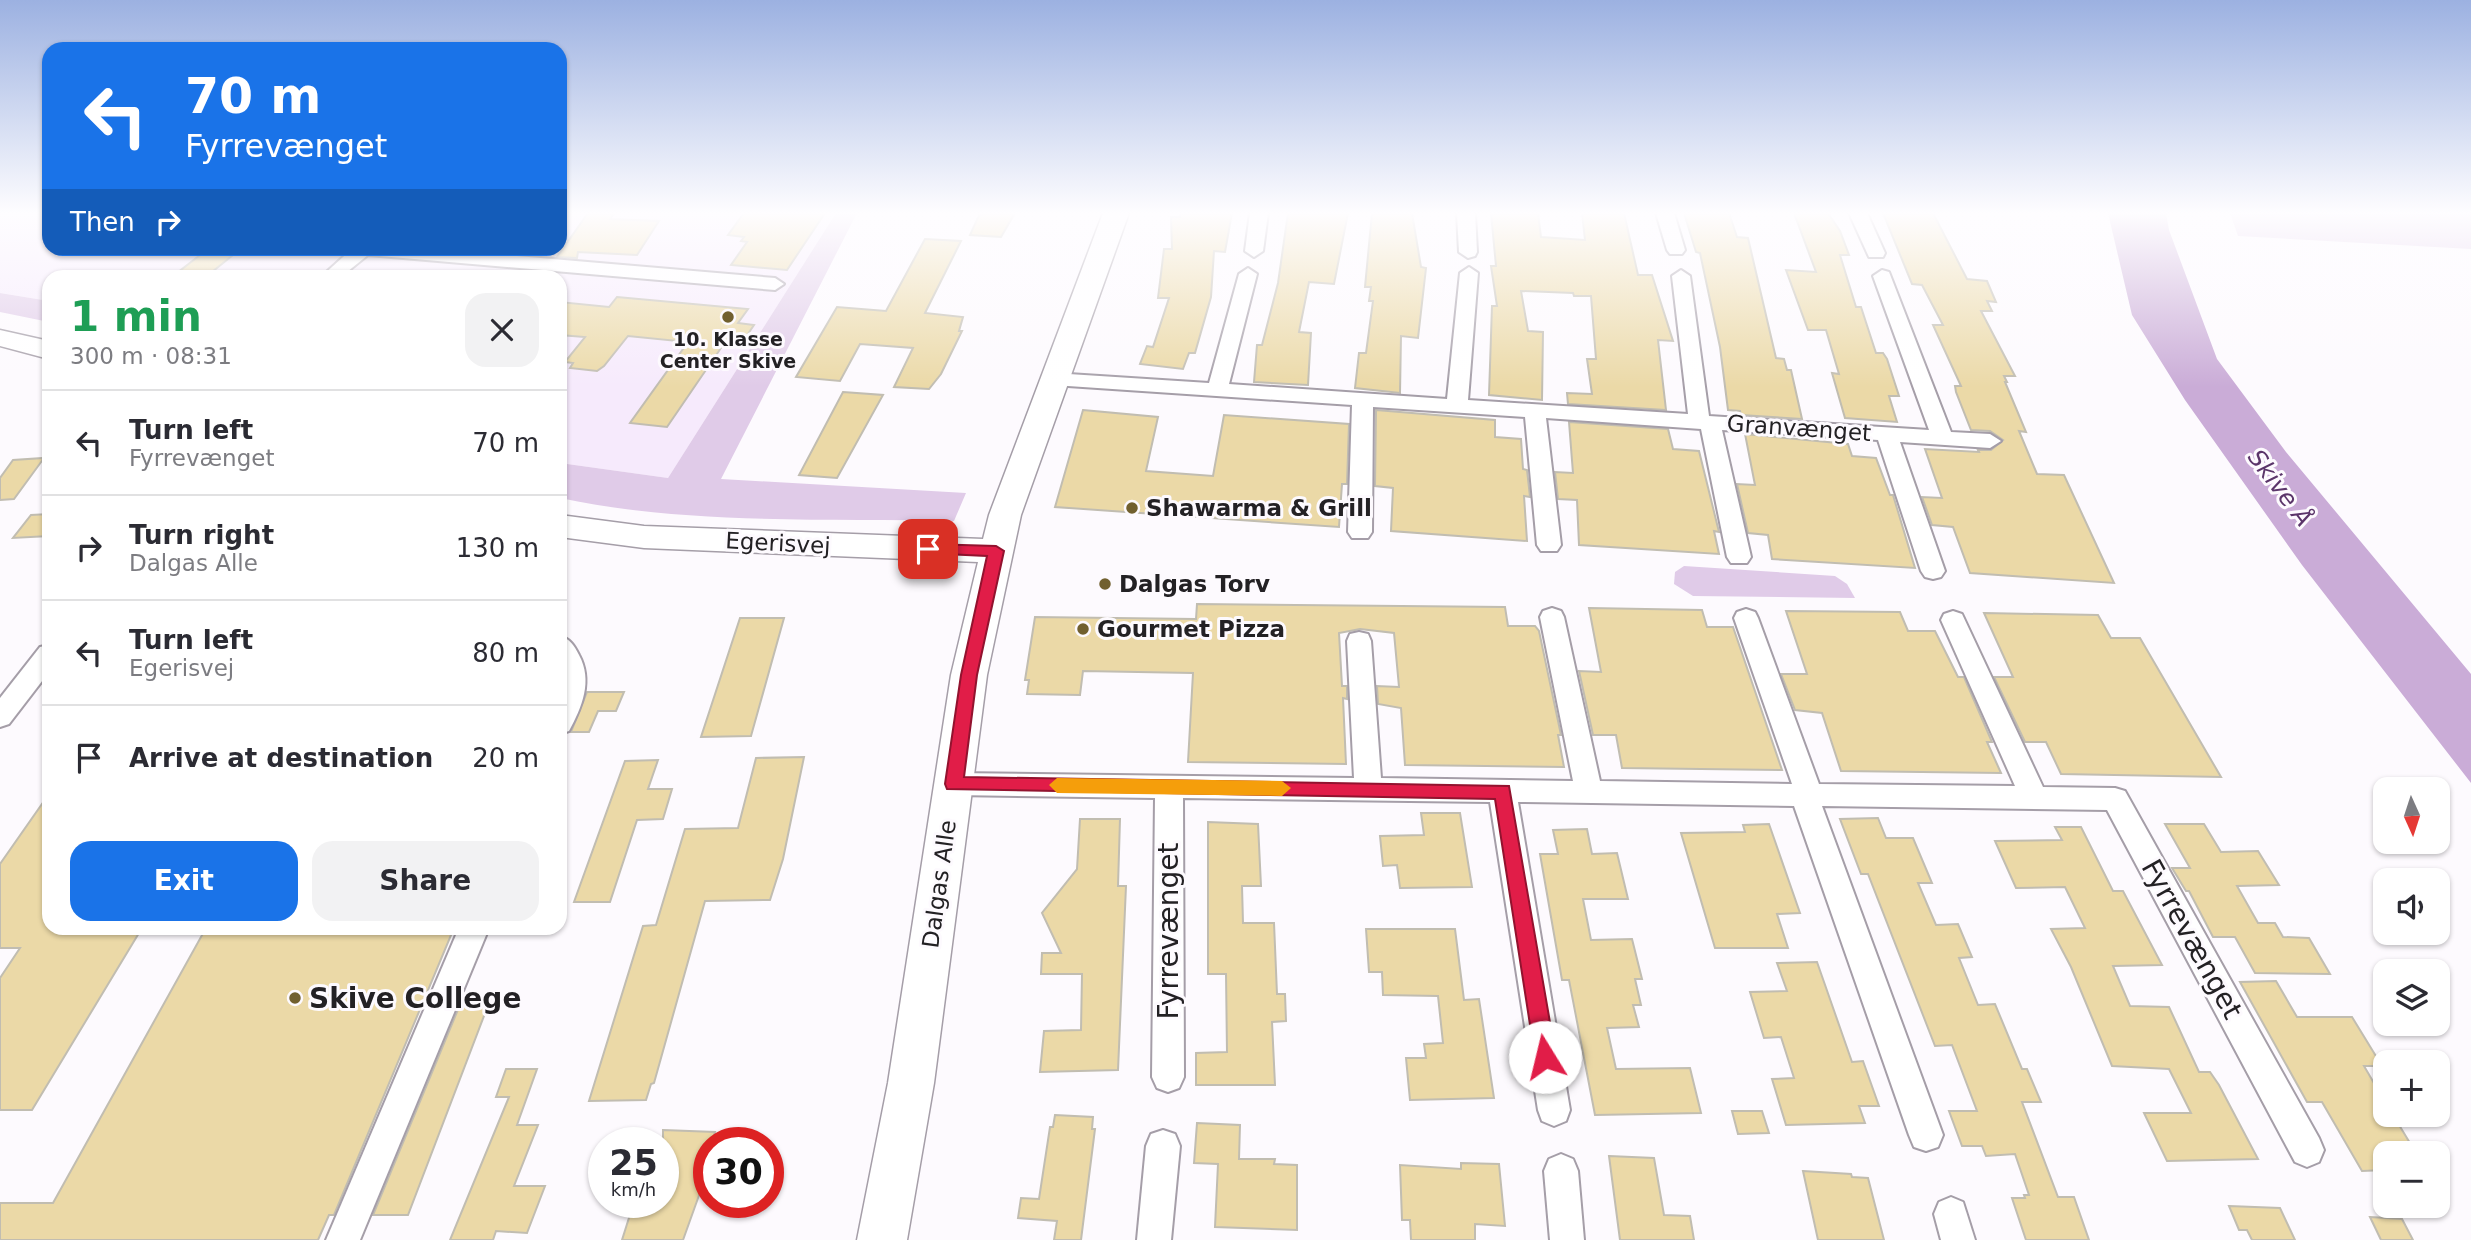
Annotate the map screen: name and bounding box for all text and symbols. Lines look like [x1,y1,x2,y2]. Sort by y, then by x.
text: 70 m [185,68,321,125]
icon: left [70,70,161,161]
text: Fyrrevænget [185,127,387,165]
icon: right [149,203,187,241]
text: Then [70,207,135,237]
text: 1 min [70,292,202,341]
button: close [465,293,539,367]
marker: 10. Klasse Center Skive [720,309,736,325]
place label: 10. Klasse Center Skive [660,328,796,372]
text: 300 m · 08:31 [70,343,232,369]
street label: Granvænget [1726,410,1872,446]
text: Turn left [129,415,253,445]
icon: left [70,424,108,462]
text: 70 m [472,428,539,458]
water label: Skive Å [2242,444,2319,532]
text: Fyrrevænget [129,445,274,471]
place label: Shawarma & Grill [1146,495,1372,521]
marker: Shawarma & Grill [1124,500,1140,516]
pin [898,519,958,579]
text: Turn right [129,520,274,550]
street label: Egerisvej [725,527,831,559]
icon: right [70,529,108,567]
icon: arrive [909,530,947,568]
text: 130 m [456,533,539,563]
text: Dalgas Alle [129,550,258,576]
place label: Dalgas Torv [1119,571,1270,597]
marker: Dalgas Torv [1097,576,1113,592]
place label: Gourmet Pizza [1097,616,1285,642]
marker: Gourmet Pizza [1075,621,1091,637]
text: Turn left [129,625,253,655]
icon: left [70,634,108,672]
text: 80 m [472,638,539,668]
text: Egerisvej [129,655,234,681]
icon: arrive [70,739,108,777]
text: Arrive at destination [129,743,433,773]
text: 20 m [472,743,539,773]
north arrow [2373,777,2450,854]
map controls [2373,777,2450,1218]
street label: Dalgas Alle [917,818,961,950]
button: Exit [70,841,298,921]
button: Share [312,841,539,921]
street label: Fyrrevænget [1152,842,1185,1020]
street label: Fyrrevænget [2135,854,2249,1024]
button: sound [2373,868,2450,945]
button: layers [2373,959,2450,1036]
place label: Skive College [309,982,521,1015]
marker: Skive College [287,990,303,1006]
position arrow [1508,1020,1582,1094]
button: + [2373,1050,2450,1127]
speed limit sign: 30 [693,1127,784,1218]
button: − [2373,1141,2450,1218]
text: 25 [609,1143,658,1183]
text: km/h [611,1179,656,1200]

